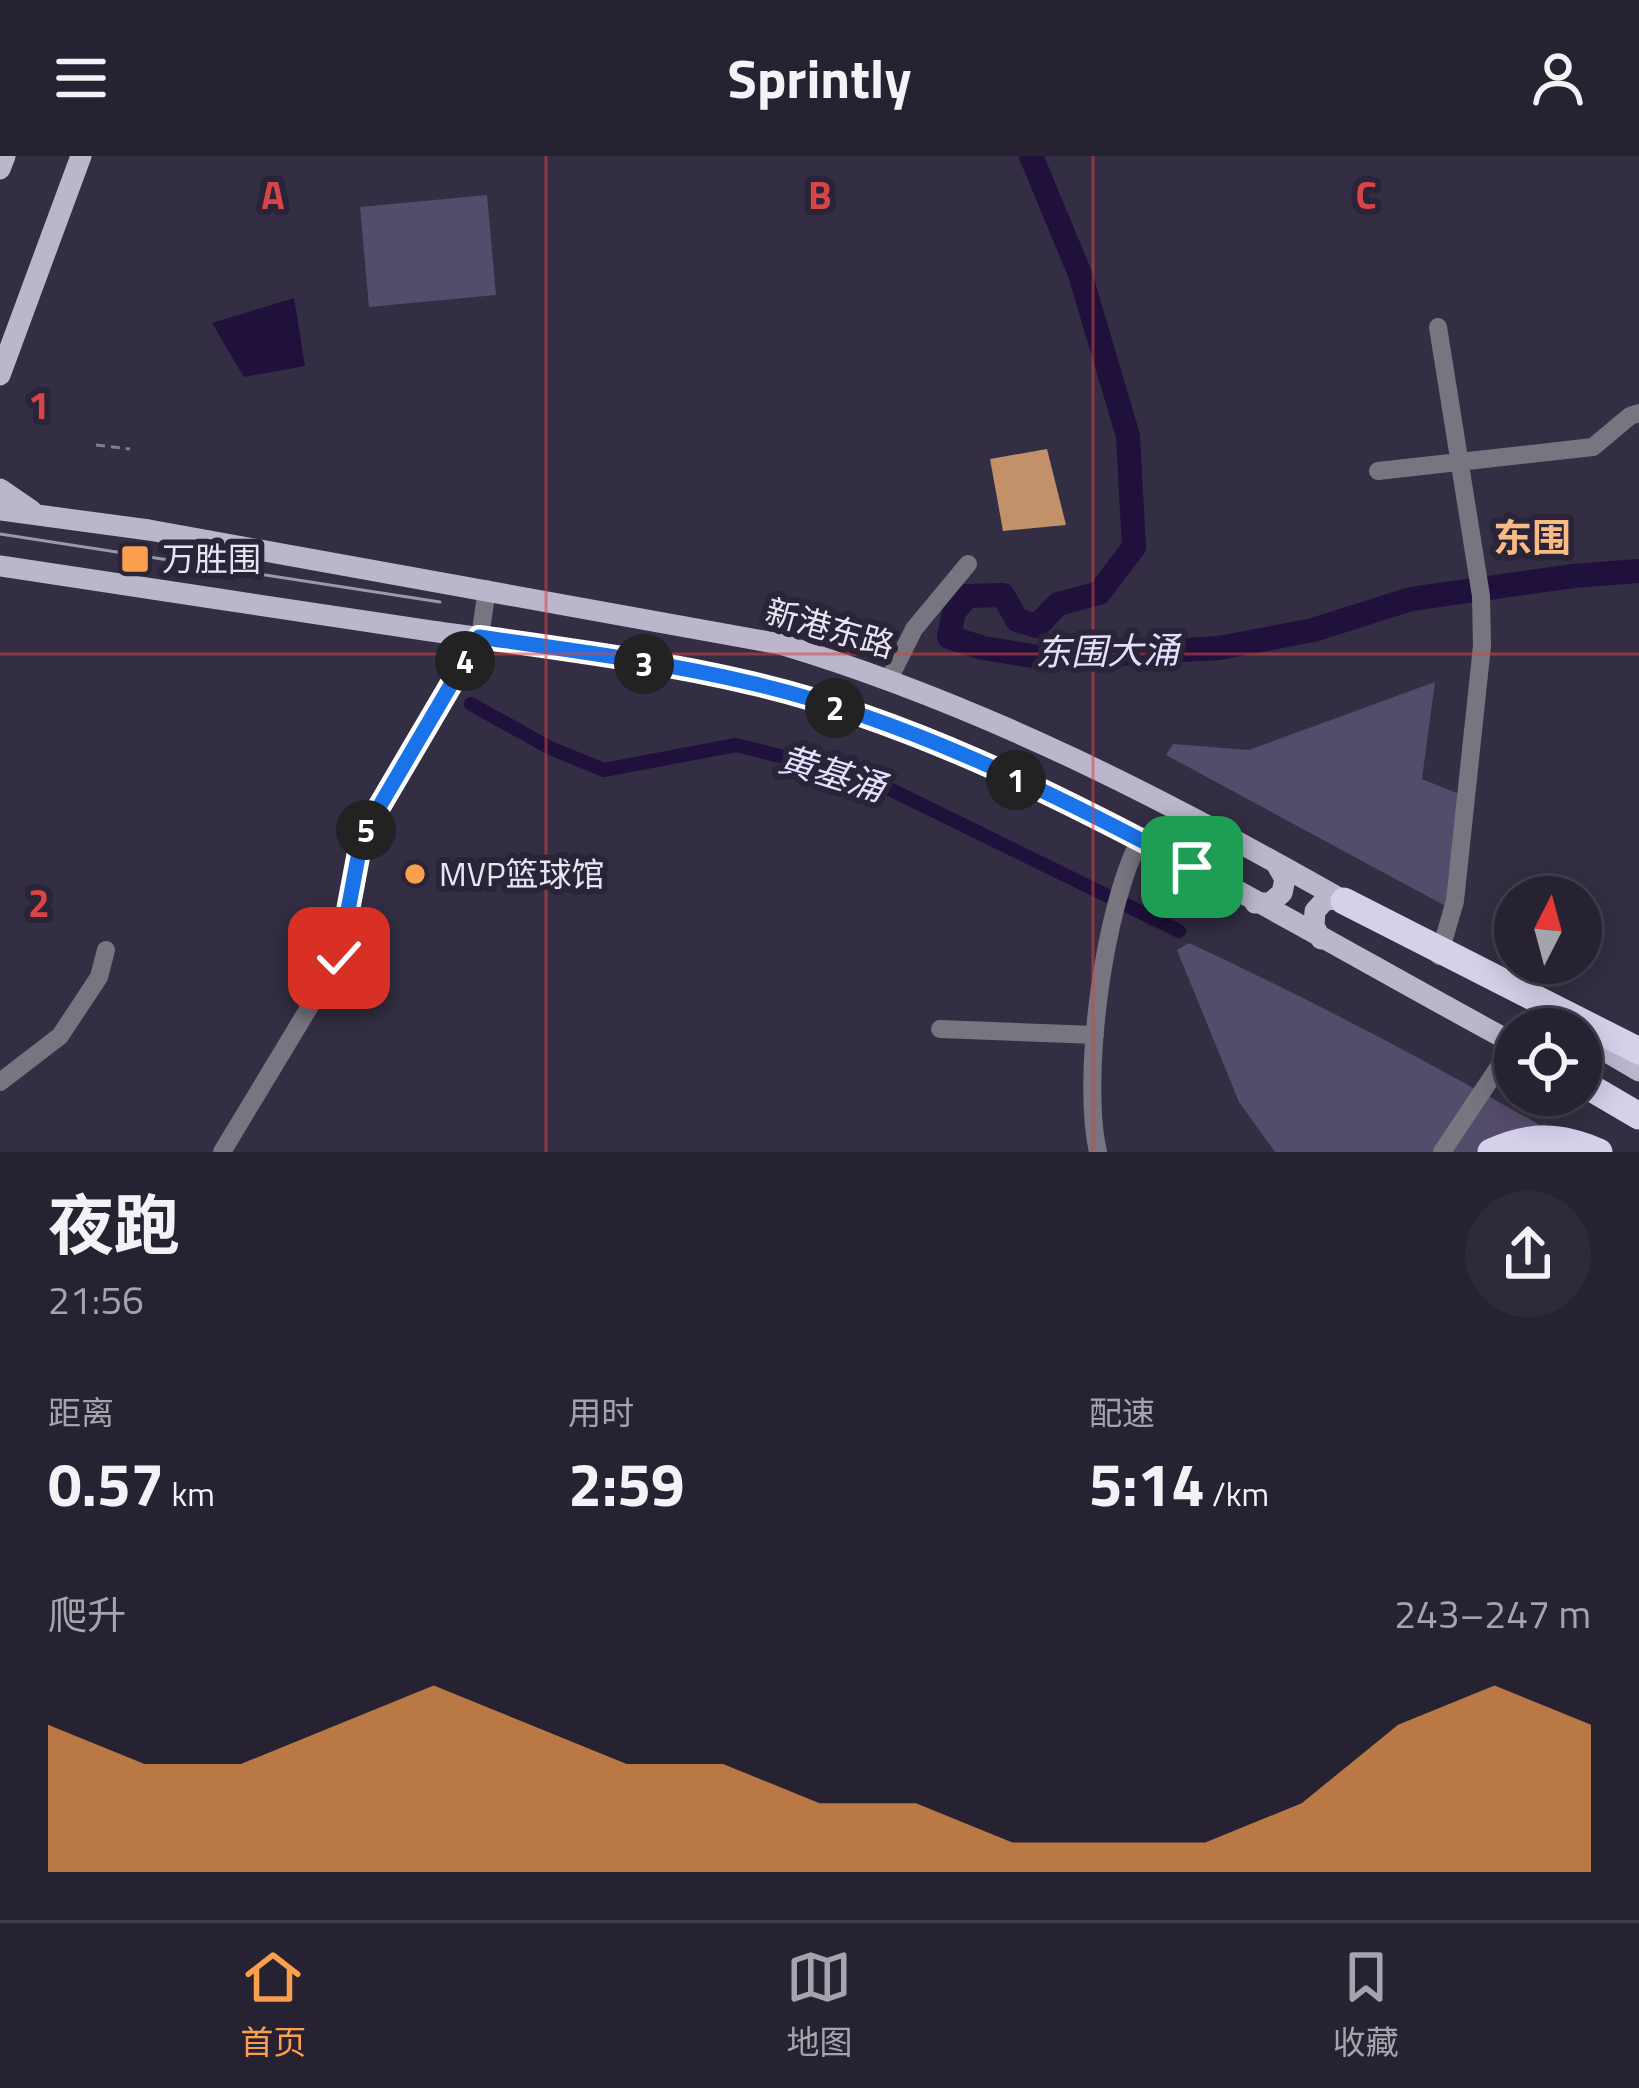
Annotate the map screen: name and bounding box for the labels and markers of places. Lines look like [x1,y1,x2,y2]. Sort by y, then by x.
place label: 万胜围 [162,534,261,584]
marker: 万胜围 [119,543,151,575]
pin: 4 [435,631,495,691]
pin: 3 [614,634,674,694]
pin: 2 [805,678,865,738]
pin: 1 [986,750,1046,810]
pin: 5 [336,800,396,860]
pin [1141,816,1243,918]
place label: MVP篮球馆 [439,849,605,899]
marker: MVP篮球馆 [402,861,428,887]
pin [288,907,390,1009]

